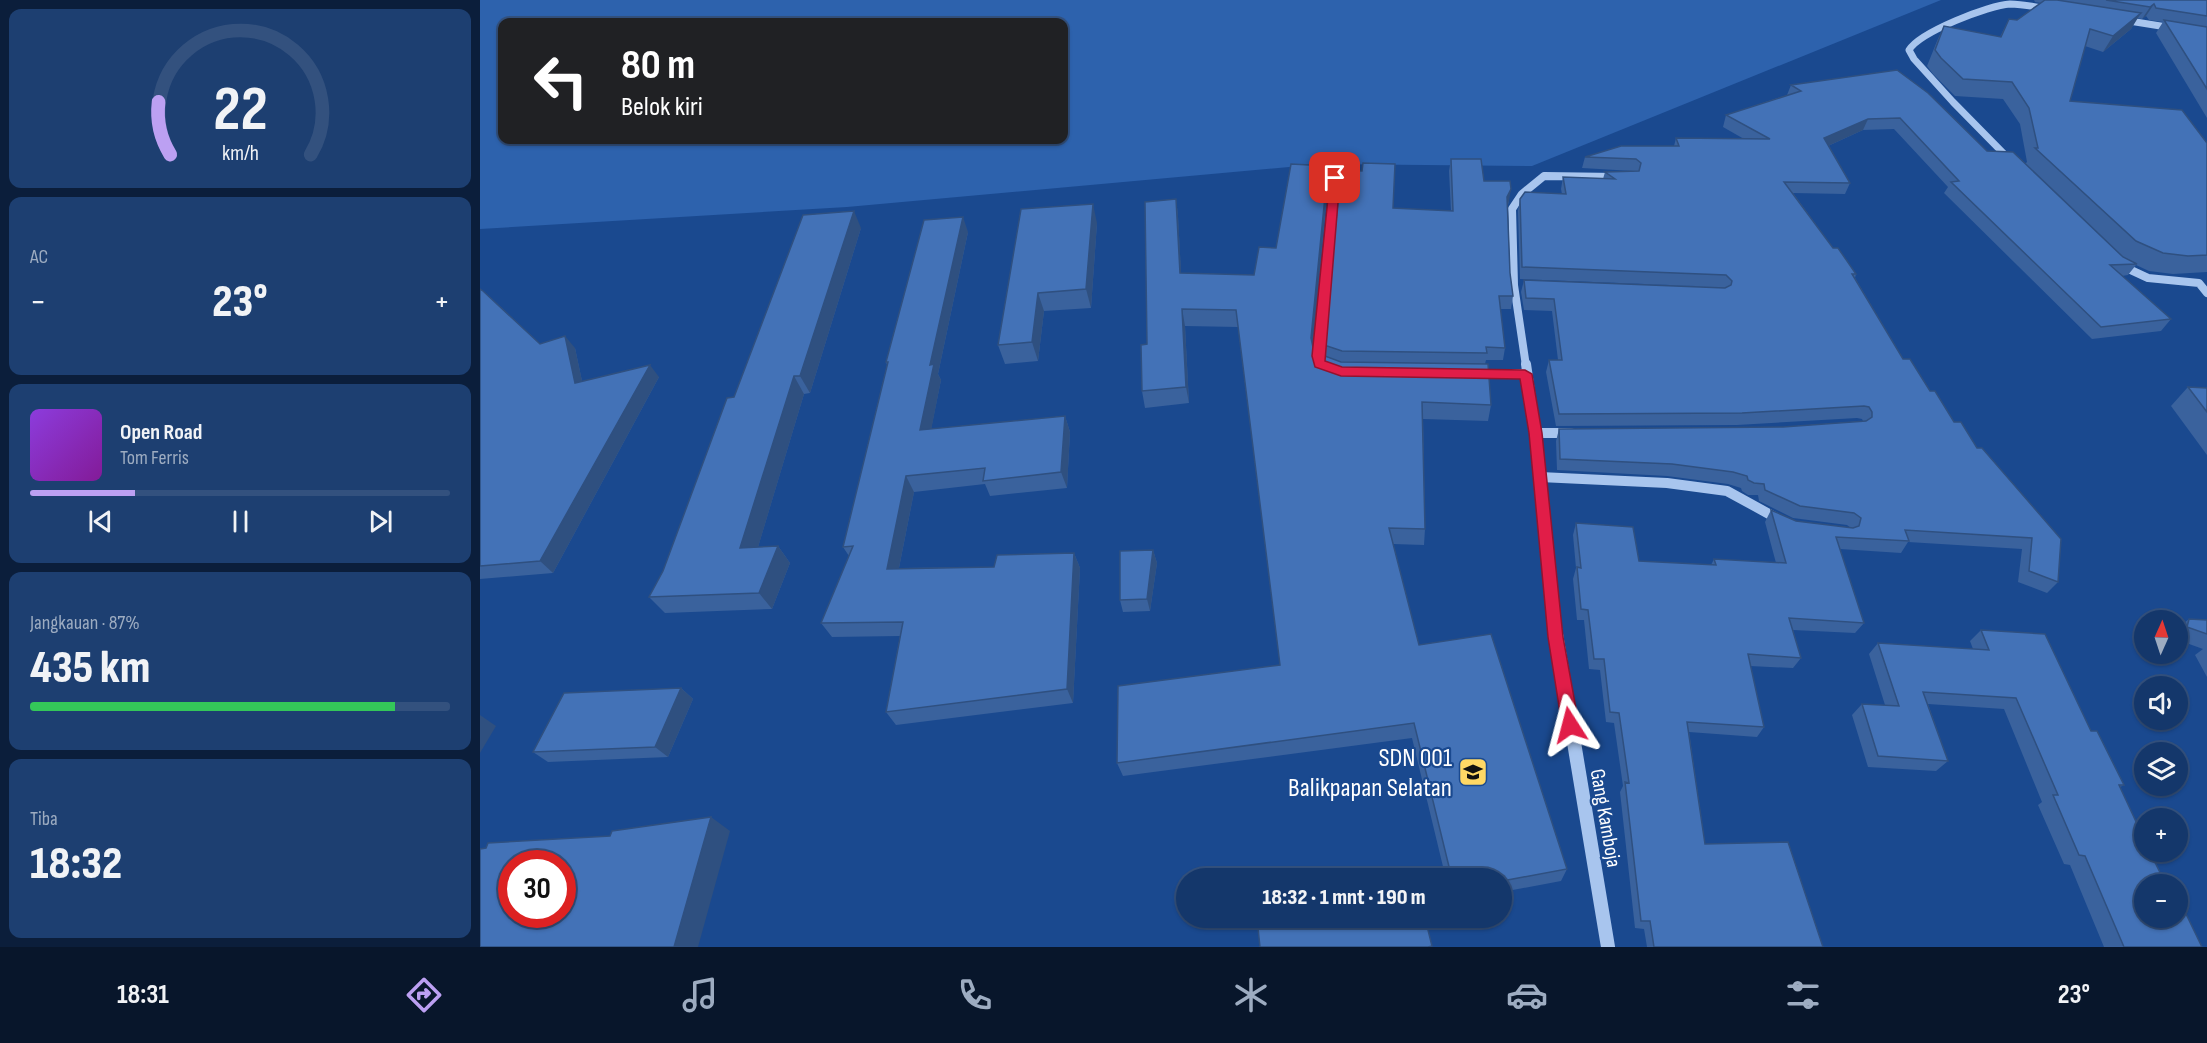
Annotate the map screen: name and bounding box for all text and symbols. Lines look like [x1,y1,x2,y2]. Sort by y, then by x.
text: 80 m [621,40,695,91]
icon: left [522,42,600,120]
text: 22 [213,73,267,148]
text: Belok kiri [621,91,703,123]
text: km/h [221,142,259,167]
pin [1309,152,1360,203]
icon: arrive [1318,161,1351,194]
text: AC [30,245,48,269]
text: 23° [212,275,268,330]
text: − [30,282,46,322]
text: + [434,282,450,322]
text: Open Road [120,419,202,446]
text: Tom Ferris [120,446,189,470]
icon: previous [84,505,117,538]
icon: pause [224,505,257,538]
icon: next [364,505,397,538]
north arrow [2134,610,2188,664]
map controls [2134,610,2188,928]
text: Jangkauan · 87% [30,611,140,635]
text: 435 km [30,641,150,696]
button: sound [2134,676,2188,730]
position arrow [1538,693,1602,757]
button: layers [2134,742,2188,796]
place label: SDN 001 Balikpapan Selatan [1288,743,1452,804]
school or university icon: SDN 001 Balikpapan Selatan [1457,756,1489,788]
street label: Gang Kamboja [1585,767,1626,869]
text: Tiba [30,807,58,831]
button: + [2134,808,2188,862]
text: 18:32 [30,837,122,892]
speed limit sign: 30 [498,850,576,928]
button: − [2134,874,2188,928]
text: 18:32 · 1 mnt · 190 m [1262,884,1426,911]
icon: directions [403,974,445,1016]
icon: music [679,974,721,1016]
icon: phone [954,974,996,1016]
icon: climate [1230,974,1272,1016]
icon: car [1506,974,1548,1016]
icon: filters [1782,974,1824,1016]
text: 18:31 [117,979,169,1011]
text: 23° [2058,979,2090,1011]

